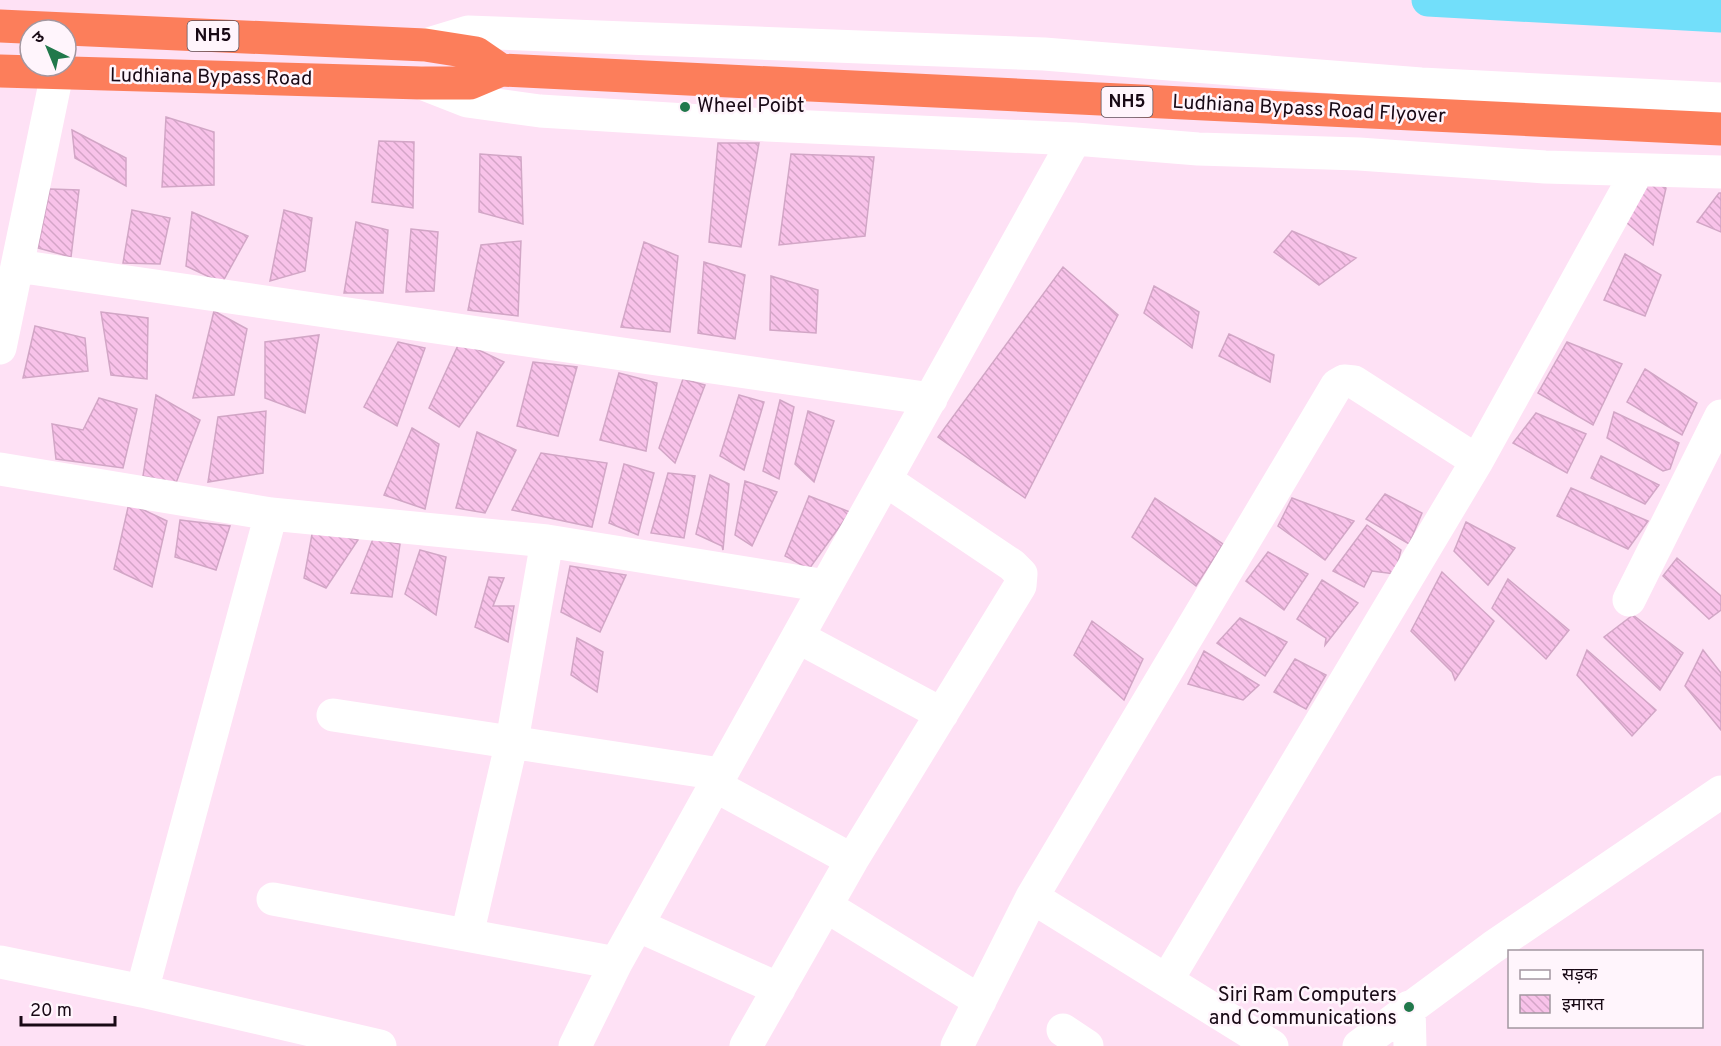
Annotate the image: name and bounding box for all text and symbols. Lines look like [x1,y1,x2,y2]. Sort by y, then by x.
north arrow [18,18,78,78]
road number: NH5 [188,21,238,51]
text: उ [29,28,50,49]
street label: Ludhiana Bypass Road [110,63,312,93]
road number: NH5 [1102,87,1152,117]
street label: Ludhiana Bypass Road Flyover [1171,90,1447,130]
place label: Wheel Poibt [697,94,805,120]
marker: Wheel Poibt [678,100,692,114]
legend [1508,950,1703,1028]
text: सड़क [1562,964,1599,987]
place label: Siri Ram Computers and Communications [1209,983,1397,1032]
scale bar [21,989,116,1027]
text: इमारत [1562,994,1605,1017]
text: 20 m [30,1000,72,1023]
marker: Siri Ram Computers and Communications [1402,1000,1416,1014]

